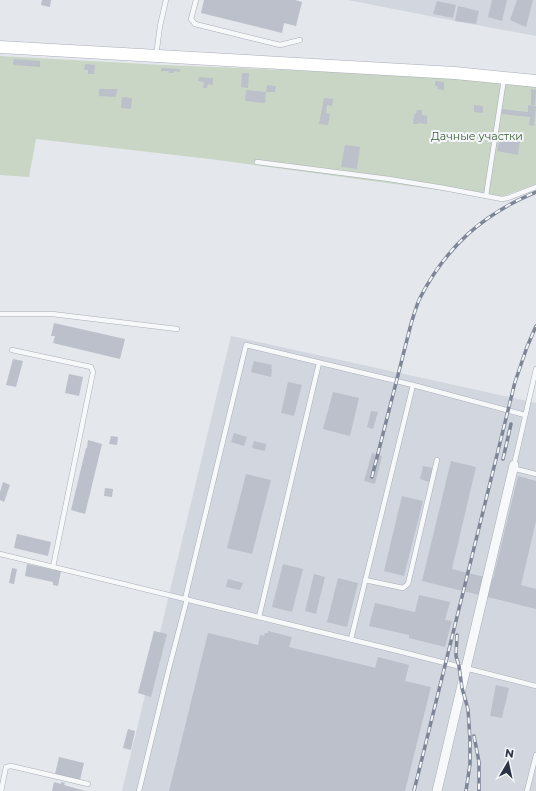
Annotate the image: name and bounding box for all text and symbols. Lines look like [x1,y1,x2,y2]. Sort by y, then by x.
park label: Дачные участки [431,129,523,143]
north arrow [488,743,528,783]
text: N [504,746,515,761]

